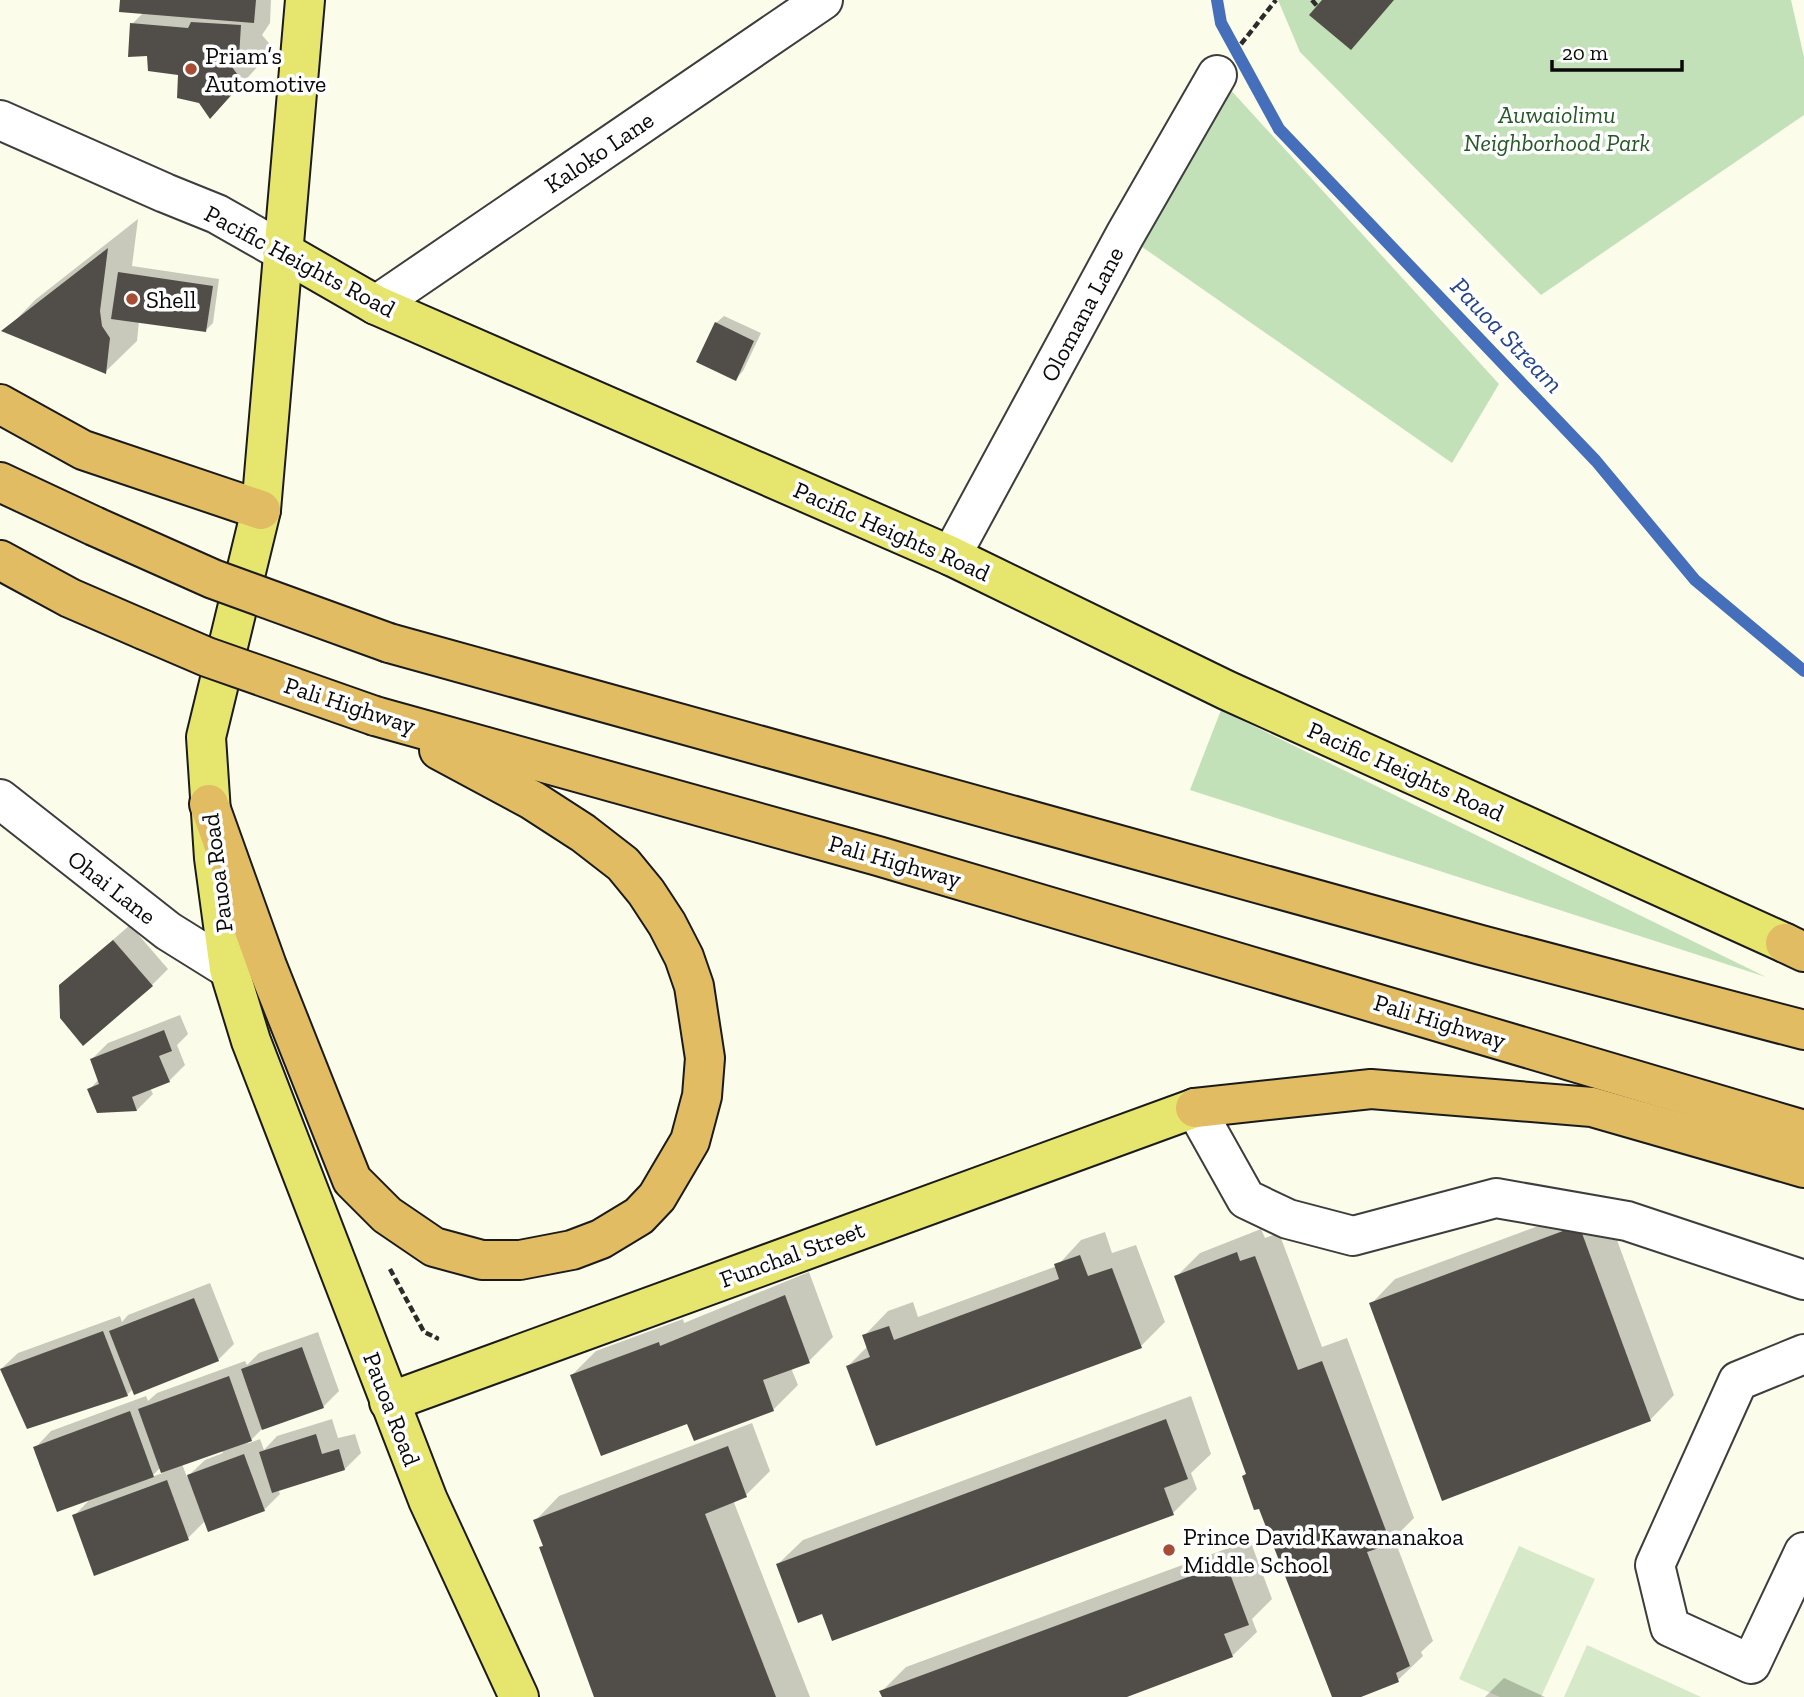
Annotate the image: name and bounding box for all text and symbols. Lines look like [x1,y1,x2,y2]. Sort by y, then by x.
scale bar [1552,28,1682,72]
text: 20 m [1562,40,1608,65]
place label: Priam’s Automotive [205,41,326,98]
marker: Priam’s Automotive [183,61,199,77]
park label: Auwaiolimu Neighborhood Park [1464,100,1650,157]
street label: Kaloko Lane [539,105,659,199]
street label: Pacific Heights Road [200,198,400,324]
street label: Olomana Lane [1034,242,1130,386]
water label: Pauoa Stream [1444,270,1570,400]
place label: Shell [146,285,196,314]
marker: Shell [124,291,140,307]
street label: Pacific Heights Road [789,475,995,587]
street label: Pali Highway [281,670,420,740]
street label: Pacific Heights Road [1303,715,1509,827]
street label: Pauoa Road [195,812,239,934]
street label: Pali Highway [825,828,965,894]
street label: Ohai Lane [62,844,162,930]
street label: Pali Highway [1370,987,1510,1055]
street label: Funchal Street [716,1214,868,1294]
street label: Pauoa Road [357,1348,427,1470]
place label: Prince David Kawananakoa Middle School [1183,1522,1464,1579]
marker: Prince David Kawananakoa Middle School [1161,1542,1177,1558]

